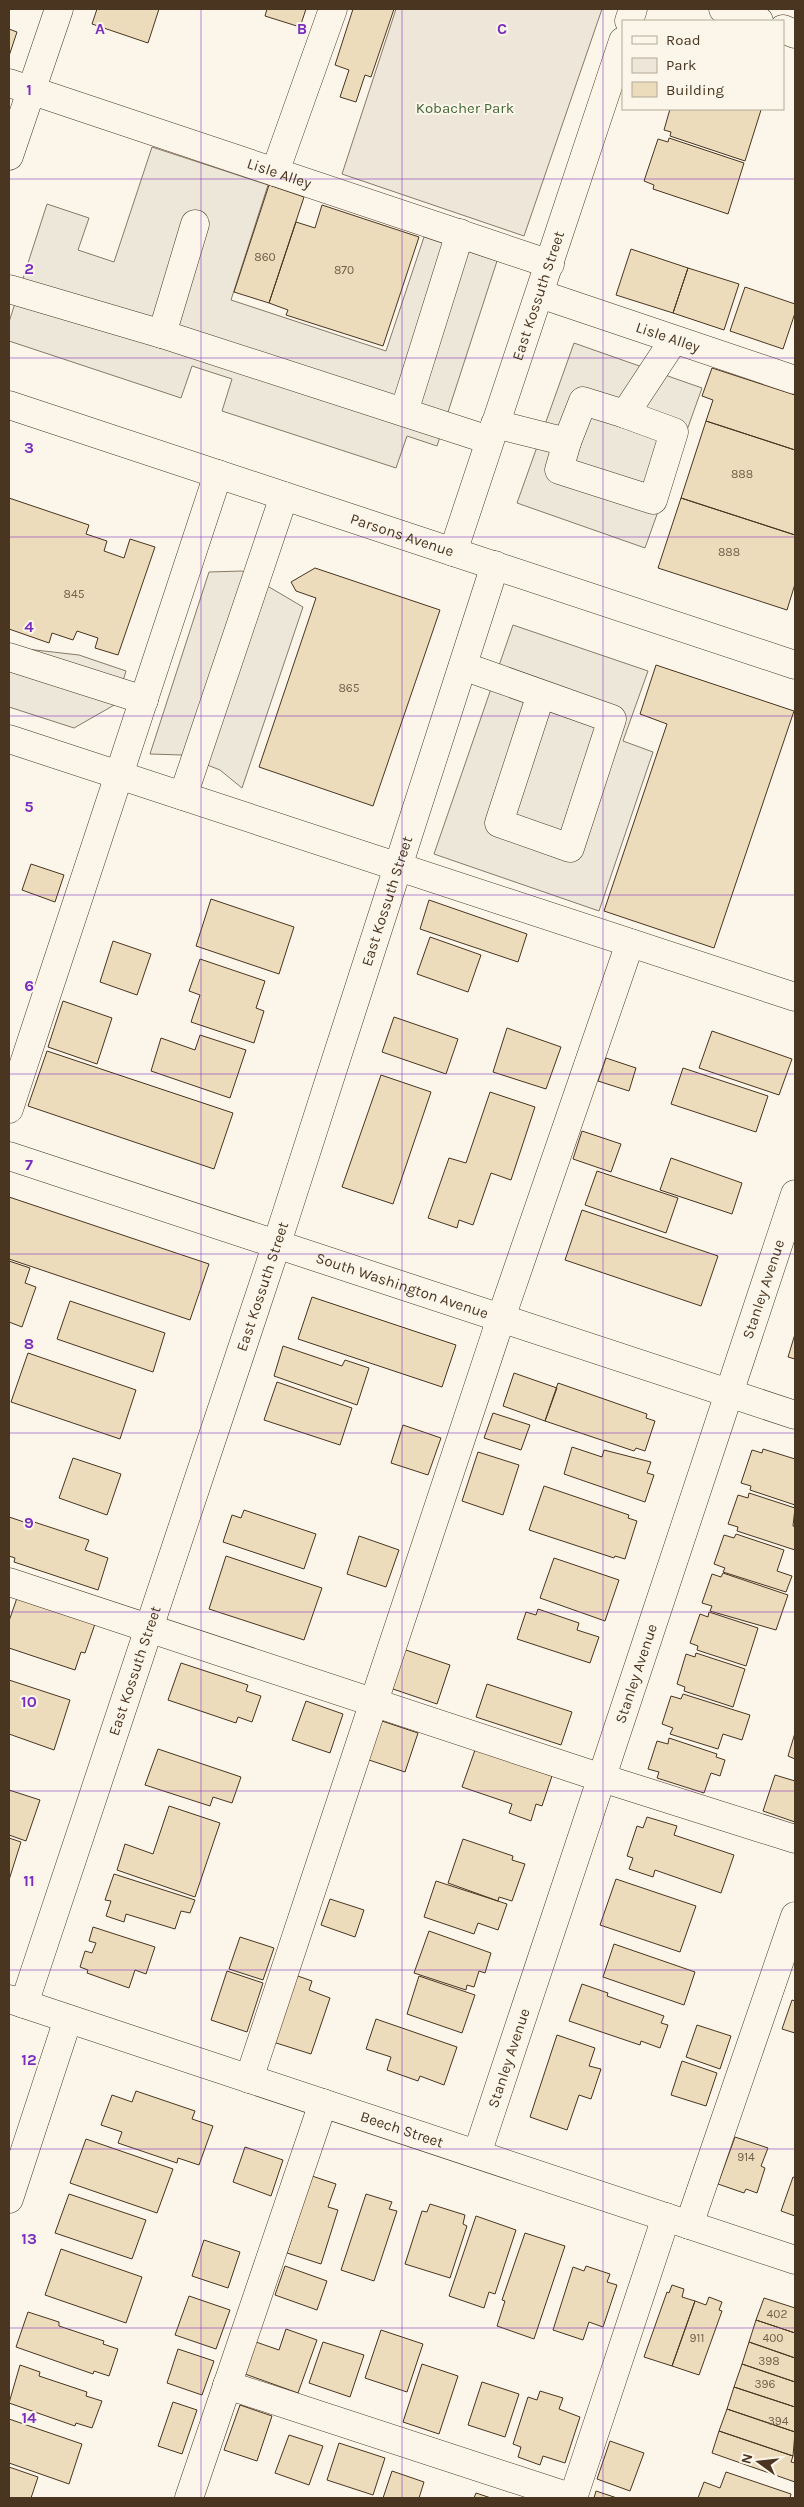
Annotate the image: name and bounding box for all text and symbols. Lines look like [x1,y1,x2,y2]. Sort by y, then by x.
text: A [95,19,105,38]
text: B [297,19,307,38]
text: C [497,19,507,38]
legend [622,20,784,110]
text: Road [666,31,701,49]
text: Park [666,56,696,74]
text: 1 [26,80,32,99]
text: Building [666,81,724,99]
park label: Kobacher Park [416,99,514,117]
street label: Lisle Alley [245,154,314,193]
street label: East Kossuth Street [508,228,568,363]
house number: 860 [254,250,276,264]
text: 2 [24,259,34,278]
house number: 870 [334,263,354,277]
street label: Lisle Alley [634,318,702,356]
text: 3 [24,438,34,457]
house number: 888 [731,467,753,481]
street label: Parsons Avenue [348,510,456,561]
house number: 888 [718,545,740,559]
house number: 845 [64,587,85,601]
text: 4 [24,617,34,636]
house number: 865 [338,681,360,695]
text: 5 [24,797,34,816]
street label: East Kossuth Street [358,834,416,968]
text: 6 [24,976,34,995]
text: 7 [25,1155,33,1174]
street label: East Kossuth Street [233,1219,292,1354]
street label: Stanley Avenue [739,1237,788,1341]
street label: South Washington Avenue [314,1249,491,1322]
text: 8 [24,1334,34,1353]
text: 9 [24,1513,34,1532]
street label: East Kossuth Street [105,1603,165,1738]
street label: Stanley Avenue [611,1622,661,1726]
text: 10 [21,1692,37,1711]
text: 11 [23,1871,35,1890]
street label: Stanley Avenue [484,2006,534,2110]
text: 12 [21,2050,37,2069]
street label: Beech Street [358,2107,446,2152]
house number: 914 [737,2150,755,2164]
text: 13 [21,2229,37,2248]
house number: 402 [767,2307,787,2321]
house number: 911 [690,2331,704,2345]
house number: 400 [763,2331,783,2345]
house number: 398 [758,2354,780,2368]
house number: 396 [755,2377,776,2391]
text: 14 [21,2408,37,2427]
house number: 394 [768,2414,789,2428]
north arrow [734,2437,784,2487]
text: N [737,2452,756,2466]

